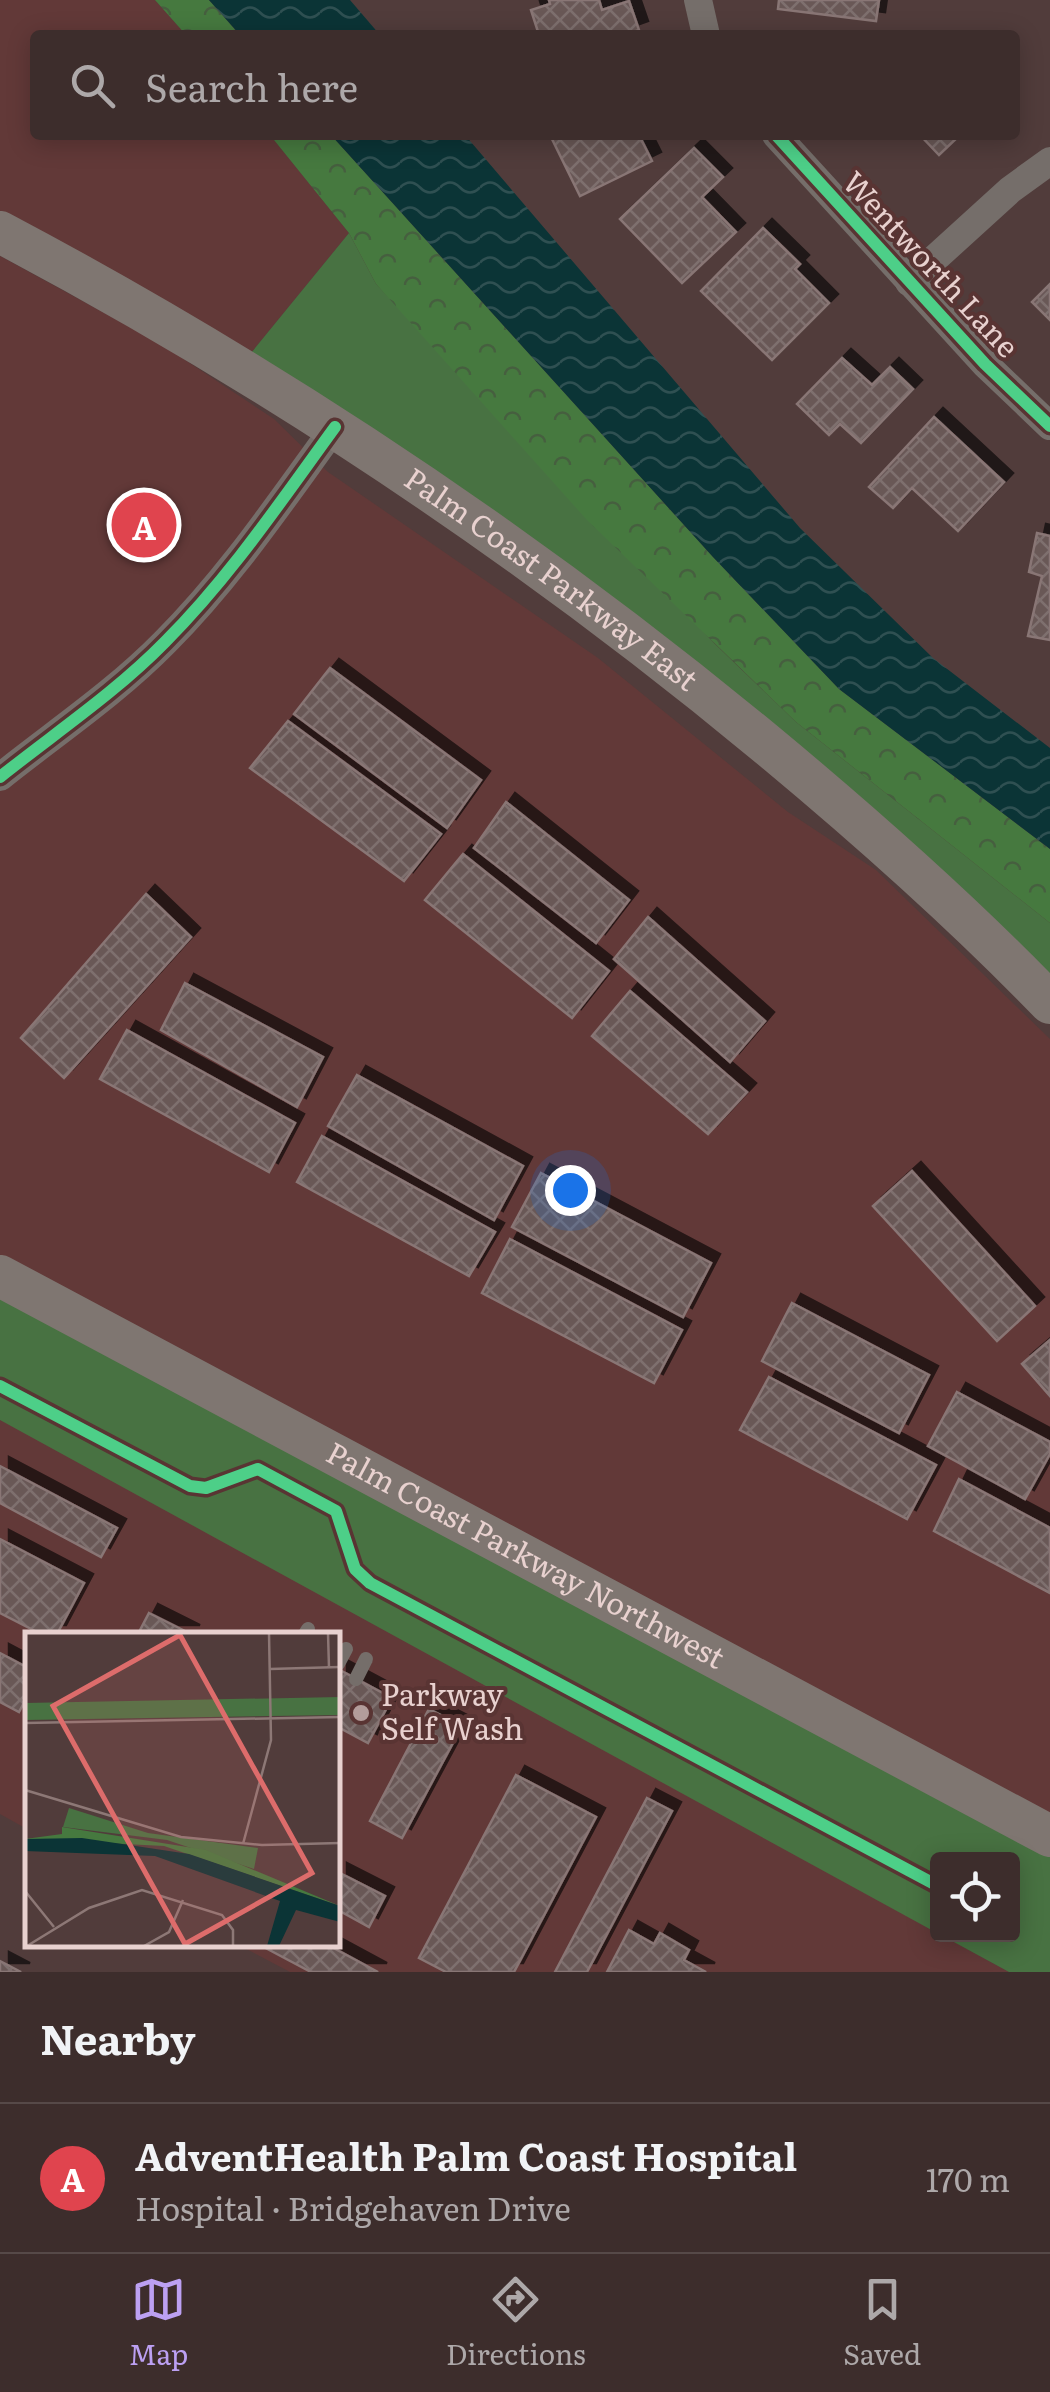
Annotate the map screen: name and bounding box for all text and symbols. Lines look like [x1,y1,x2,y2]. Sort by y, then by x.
search box [30,30,1020,140]
text: Search here [145,57,358,114]
icon: search [65,58,120,113]
street label: Wentworth Lane [834,160,1030,366]
street label: Palm Coast Parkway East [397,455,709,700]
pin: A [112,488,176,562]
your location [545,1165,596,1216]
street label: Palm Coast Parkway Northwest [319,1429,733,1678]
inset map [25,1632,340,1947]
place label: Parkway Self Wash [381,1671,523,1749]
marker: Parkway Self Wash [350,1702,372,1724]
map controls [930,1852,1020,1942]
button: locate [930,1852,1020,1942]
text: Nearby [40,2006,196,2068]
text: AdventHealth Palm Coast Hospital [135,2126,797,2183]
text: A [60,2154,85,2202]
text: 170 m [926,2154,1010,2202]
text: Hospital · Bridgehaven Drive [135,2183,571,2231]
tab: Map [129,2272,188,2374]
tab: Directions [446,2272,586,2374]
tab: Saved [843,2272,921,2374]

